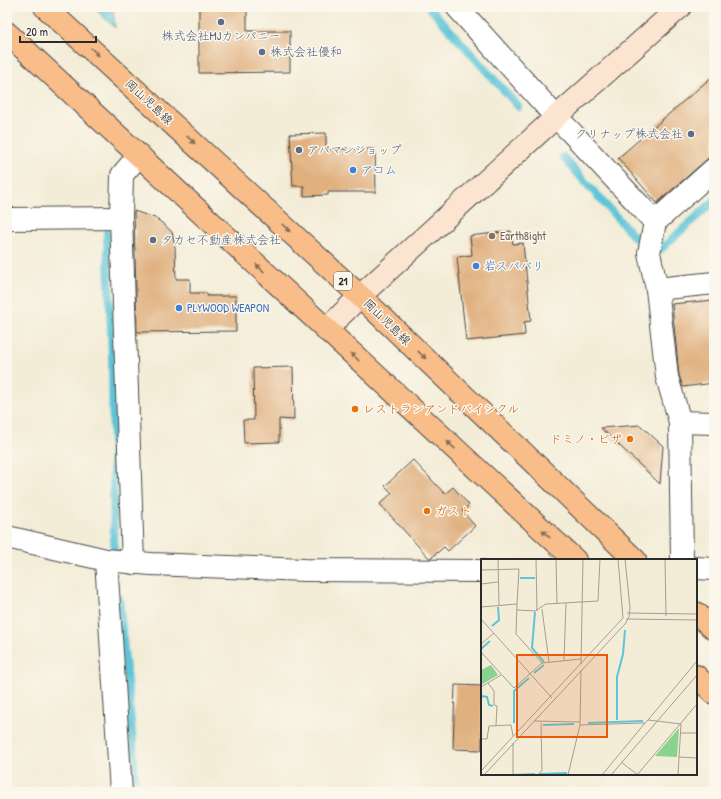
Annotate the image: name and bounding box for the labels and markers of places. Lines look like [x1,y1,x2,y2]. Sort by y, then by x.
marker: 株式会社MJカンパニー [216,17,226,27]
place label: 株式会社MJカンパニー [162,27,280,44]
place label: 株式会社優和 [270,43,342,60]
marker: 株式会社優和 [257,47,267,57]
place label: クリナップ株式会社 [575,125,683,142]
marker: クリナップ株式会社 [686,129,696,139]
place label: アパマンショップ [307,141,402,158]
marker: アパマンショップ [294,145,304,155]
place label: アコム [361,161,397,178]
marker: アコム [348,165,358,175]
place label: Earth8ight [500,227,547,244]
place label: タカセ不動産株式会社 [161,231,281,248]
marker: Earth8ight [487,231,497,241]
marker: タカセ不動産株式会社 [148,235,158,245]
place label: 岩スパバリ [484,257,544,274]
marker: 岩スパバリ [471,261,481,271]
place label: PLYWOOD WEAPON [187,299,269,316]
marker: PLYWOOD WEAPON [174,303,184,313]
place label: レストランアンドバイシクル [363,400,519,417]
marker: レストランアンドバイシクル [350,404,360,414]
place label: ドミノ・ピザ [550,430,622,447]
marker: ドミノ・ピザ [625,434,635,444]
place label: ガスト [435,502,472,519]
marker: ガスト [422,506,432,516]

